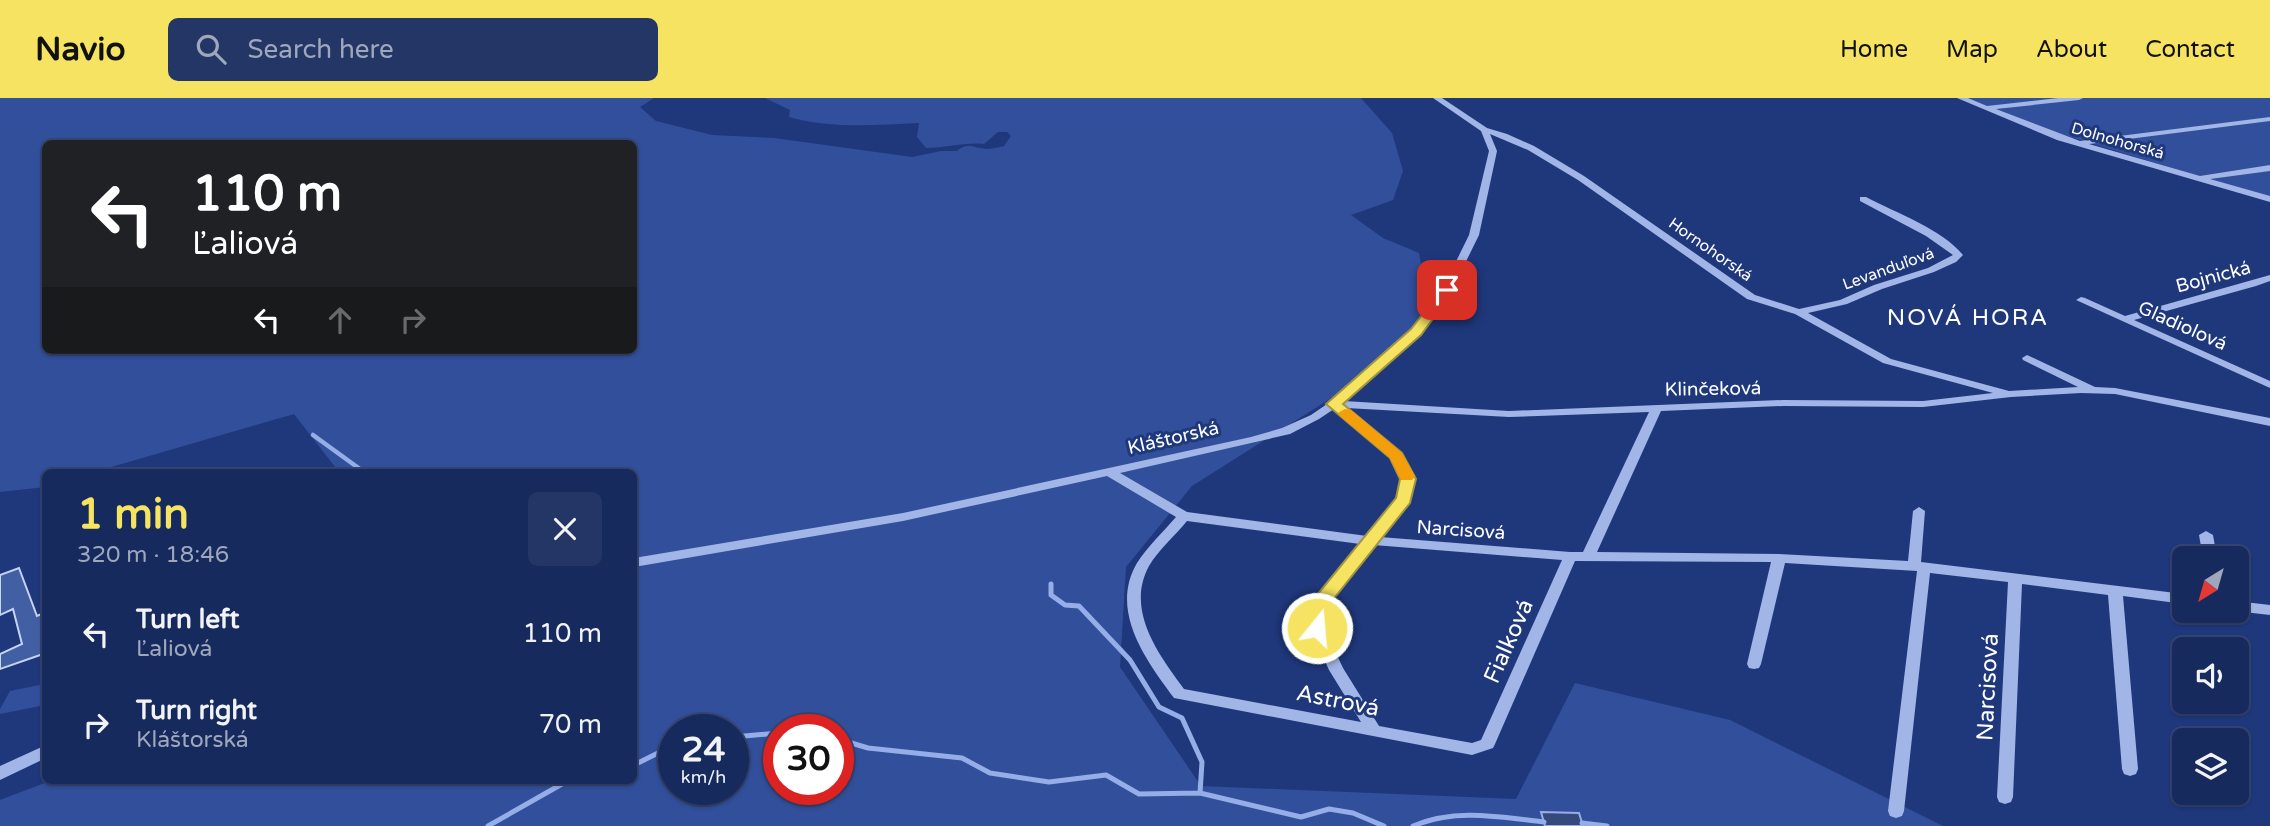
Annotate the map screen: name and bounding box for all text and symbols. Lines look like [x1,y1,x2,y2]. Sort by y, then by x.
search box [168,18,658,81]
text: Navio [35,30,126,69]
icon: search [192,30,230,68]
text: Search here [248,34,394,65]
text: Home [1840,35,1908,64]
text: Map [1946,35,1998,64]
text: About [2036,35,2107,64]
text: Contact [2145,35,2235,64]
street label: Dolnohorská [2069,118,2166,164]
text: 110 m [192,165,342,224]
icon: left [77,168,168,259]
street label: Hornohorská [1665,214,1756,286]
text: Ľaliová [192,225,298,263]
street label: Levanduľová [1840,243,1937,295]
street label: Bojnická [2173,256,2253,298]
pin [1417,260,1477,320]
icon: arrive [1428,271,1466,309]
street label: Gladiolová [2135,297,2230,355]
icon: left [248,301,286,339]
icon: ahead [321,301,359,339]
icon: right [394,301,432,339]
district label: NOVÁ HORA [1887,304,2049,332]
street label: Klinčeková [1664,377,1762,401]
street label: Kláštorská [1125,417,1221,459]
text: 1 min [77,489,189,540]
button: close [528,492,602,566]
street label: Narcisová [1416,516,1506,544]
text: 320 m · 18:46 [77,541,229,569]
north arrow [2172,546,2249,623]
map controls [2172,546,2249,805]
position arrow [1280,591,1354,665]
street label: Fialková [1478,595,1540,688]
text: Turn left [136,604,239,635]
icon: left [77,615,115,653]
text: 110 m [522,618,602,649]
street label: Narcisová [1971,633,2005,742]
text: Ľaliová [136,635,212,663]
button: sound [2172,637,2249,714]
street label: Astrová [1294,679,1382,723]
text: Turn right [136,695,257,726]
icon: right [77,706,115,744]
text: 70 m [539,709,602,740]
speed limit sign: 30 [763,714,854,805]
text: Kláštorská [136,726,249,754]
button: layers [2172,728,2249,805]
text: 24 [682,729,725,771]
text: km/h [681,766,726,788]

